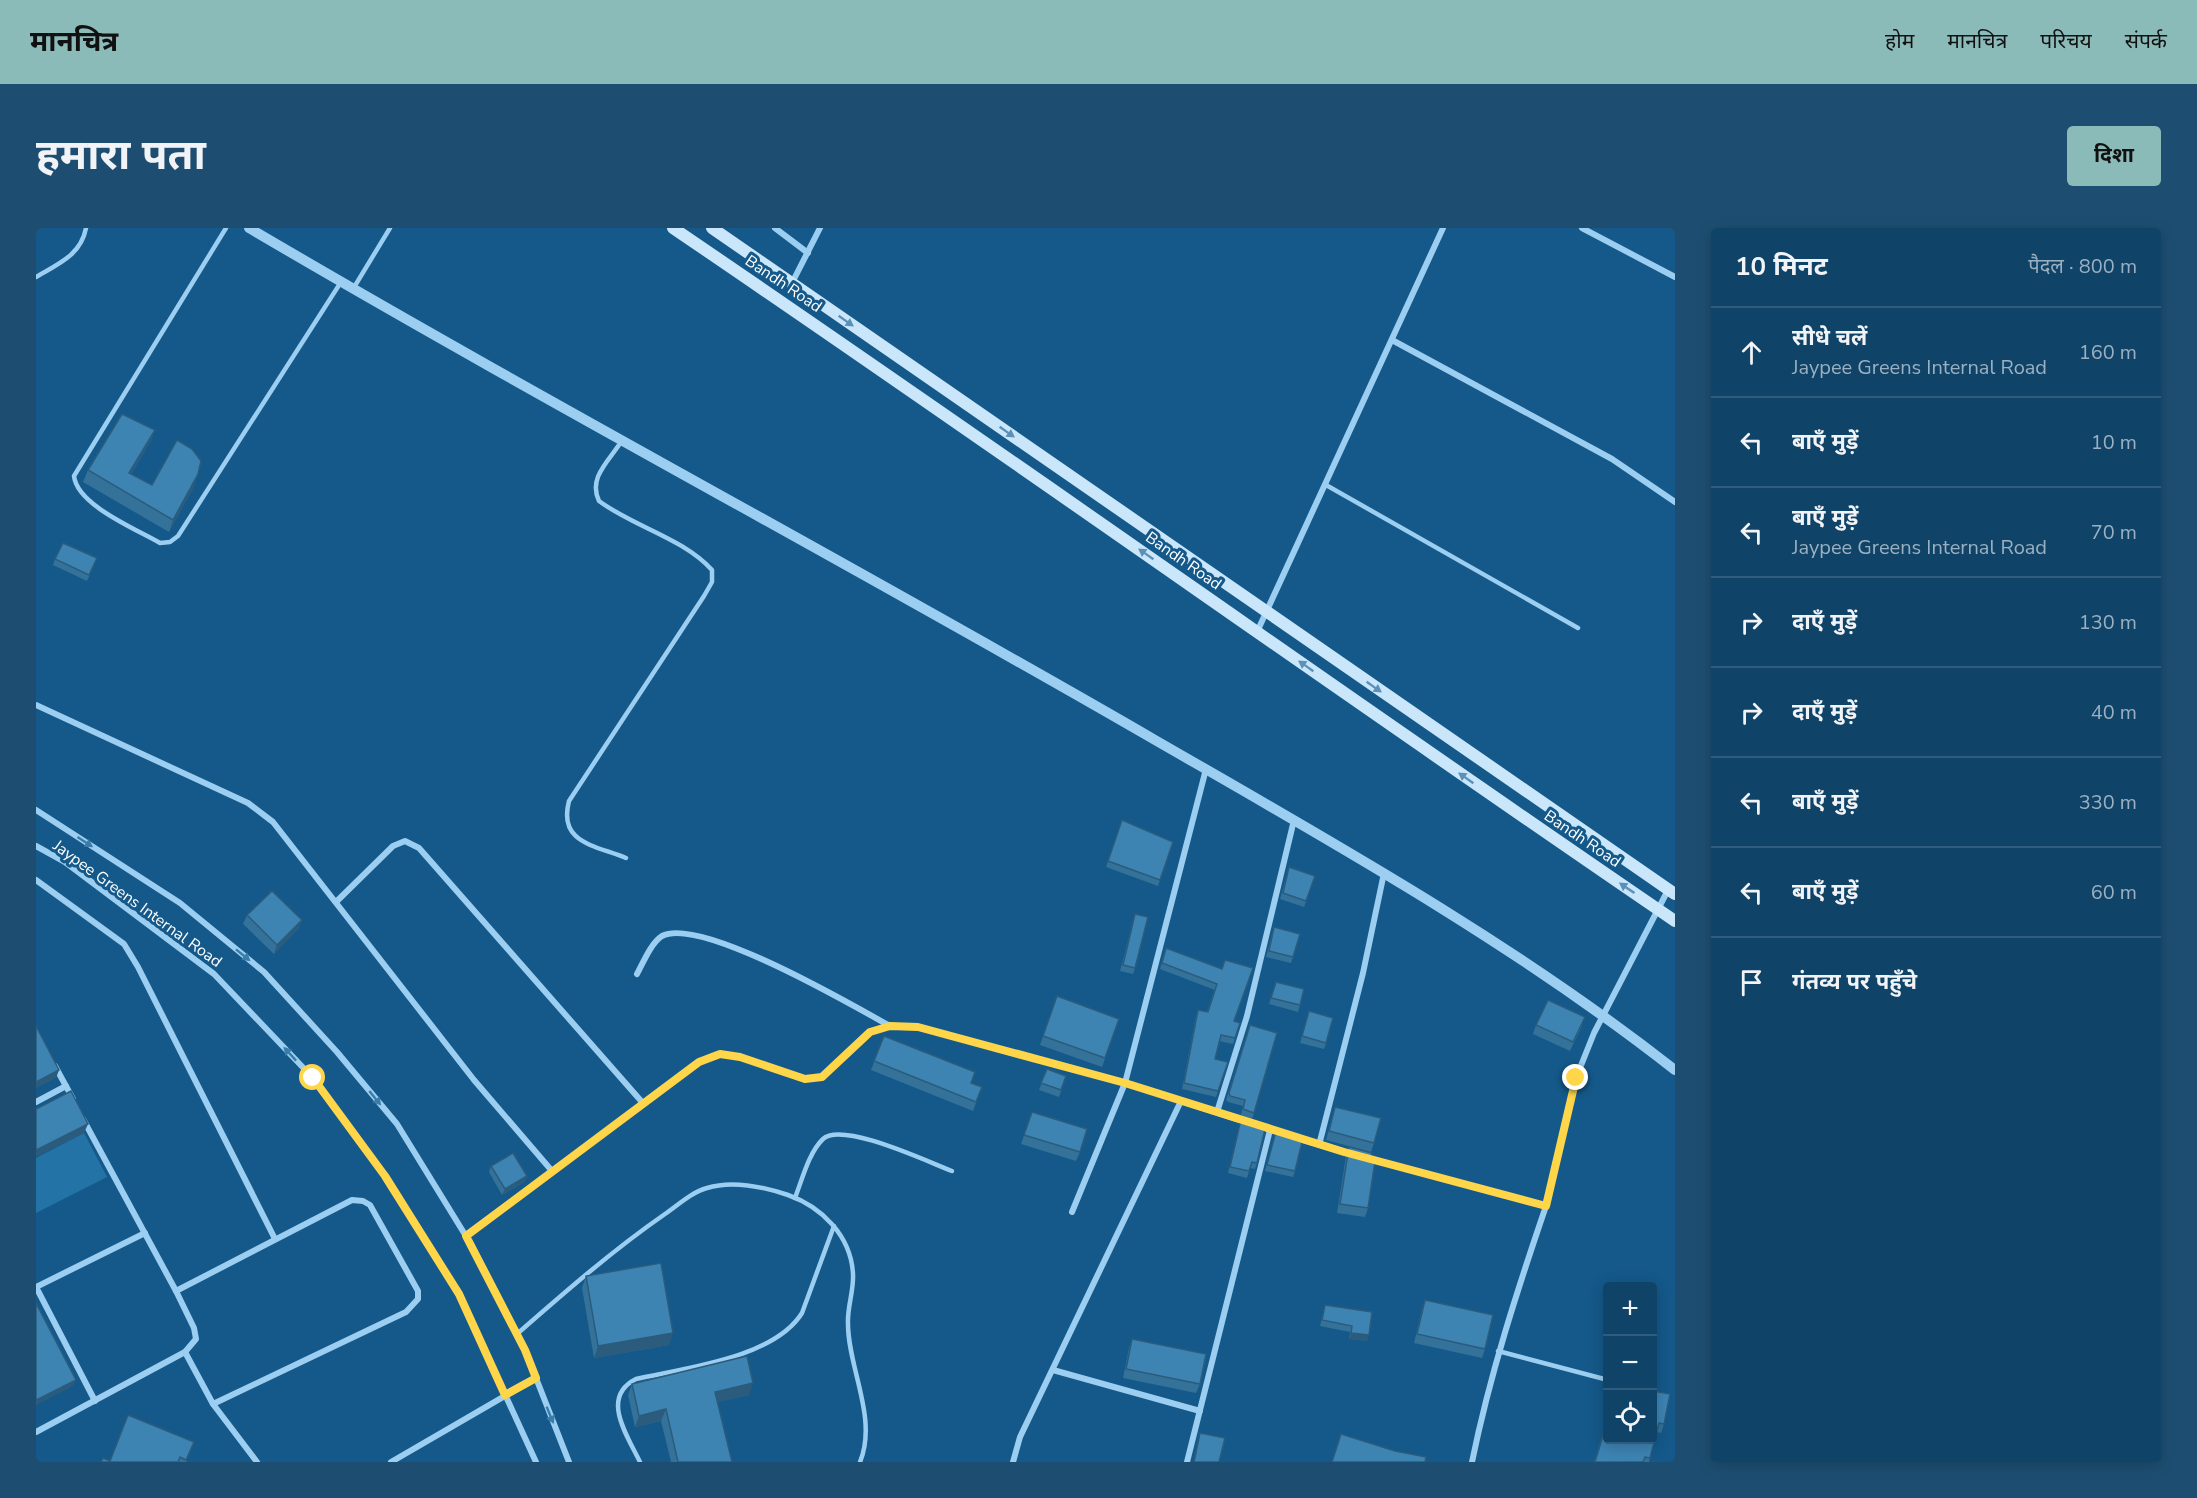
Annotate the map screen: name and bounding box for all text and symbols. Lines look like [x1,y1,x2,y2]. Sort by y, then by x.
text: मानचित्र [30,23,118,61]
text: होम [1885,27,1914,55]
text: मानचित्र [1947,27,2007,55]
text: परिचय [2040,27,2092,55]
text: संपर्क [2125,27,2167,55]
button: दिशा [2067,126,2161,186]
text: हमारा पता [36,127,206,184]
text: 10 मिनट [1735,249,1828,284]
street label: Bandh Road [741,250,826,318]
text: पैदल · 800 m [2028,253,2137,280]
one-way arrow [838,315,854,327]
text: सीधे चलें [1792,323,1867,353]
icon: ahead [1735,336,1768,369]
text: 160 m [2079,339,2137,366]
text: Jaypee Greens Internal Road [1792,354,2047,381]
one-way arrow [998,426,1014,438]
icon: left [1735,426,1768,459]
text: बाएँ मुड़ें [1792,427,1858,457]
text: 10 m [2091,429,2137,456]
text: बाएँ मुड़ें [1792,503,1858,533]
icon: left [1735,516,1768,549]
text: 70 m [2091,519,2137,546]
street label: Bandh Road [1141,527,1226,595]
text: Jaypee Greens Internal Road [1792,534,2047,561]
one-way arrow [1139,548,1155,560]
icon: right [1735,606,1768,639]
text: दाएँ मुड़ें [1792,607,1857,637]
text: 130 m [2079,609,2137,636]
one-way arrow [1298,661,1314,672]
one-way arrow [1366,681,1383,692]
icon: right [1735,696,1768,729]
text: दाएँ मुड़ें [1792,697,1857,727]
text: 40 m [2091,699,2137,726]
one-way arrow [1458,772,1474,784]
icon: left [1735,786,1768,819]
text: बाएँ मुड़ें [1792,787,1858,817]
text: 330 m [2079,789,2137,816]
street label: Bandh Road [1540,805,1625,873]
street label: Jaypee Greens Internal Road [48,834,226,973]
one-way arrow [77,836,93,847]
icon: left [1735,876,1768,909]
text: बाएँ मुड़ें [1792,877,1858,907]
text: 60 m [2091,879,2137,906]
one-way arrow [1619,882,1635,894]
one-way arrow [235,949,251,962]
icon: arrive [1735,966,1768,999]
text: गंतव्य पर पहुँचे [1792,967,1917,997]
one-way arrow [283,1047,297,1062]
route start [299,1064,325,1090]
route end [1562,1064,1588,1090]
one-way arrow [369,1091,381,1106]
map controls [1603,1282,1657,1444]
button: + [1603,1282,1657,1336]
button: − [1603,1336,1657,1390]
button: locate [1603,1390,1657,1444]
one-way arrow [546,1406,556,1424]

